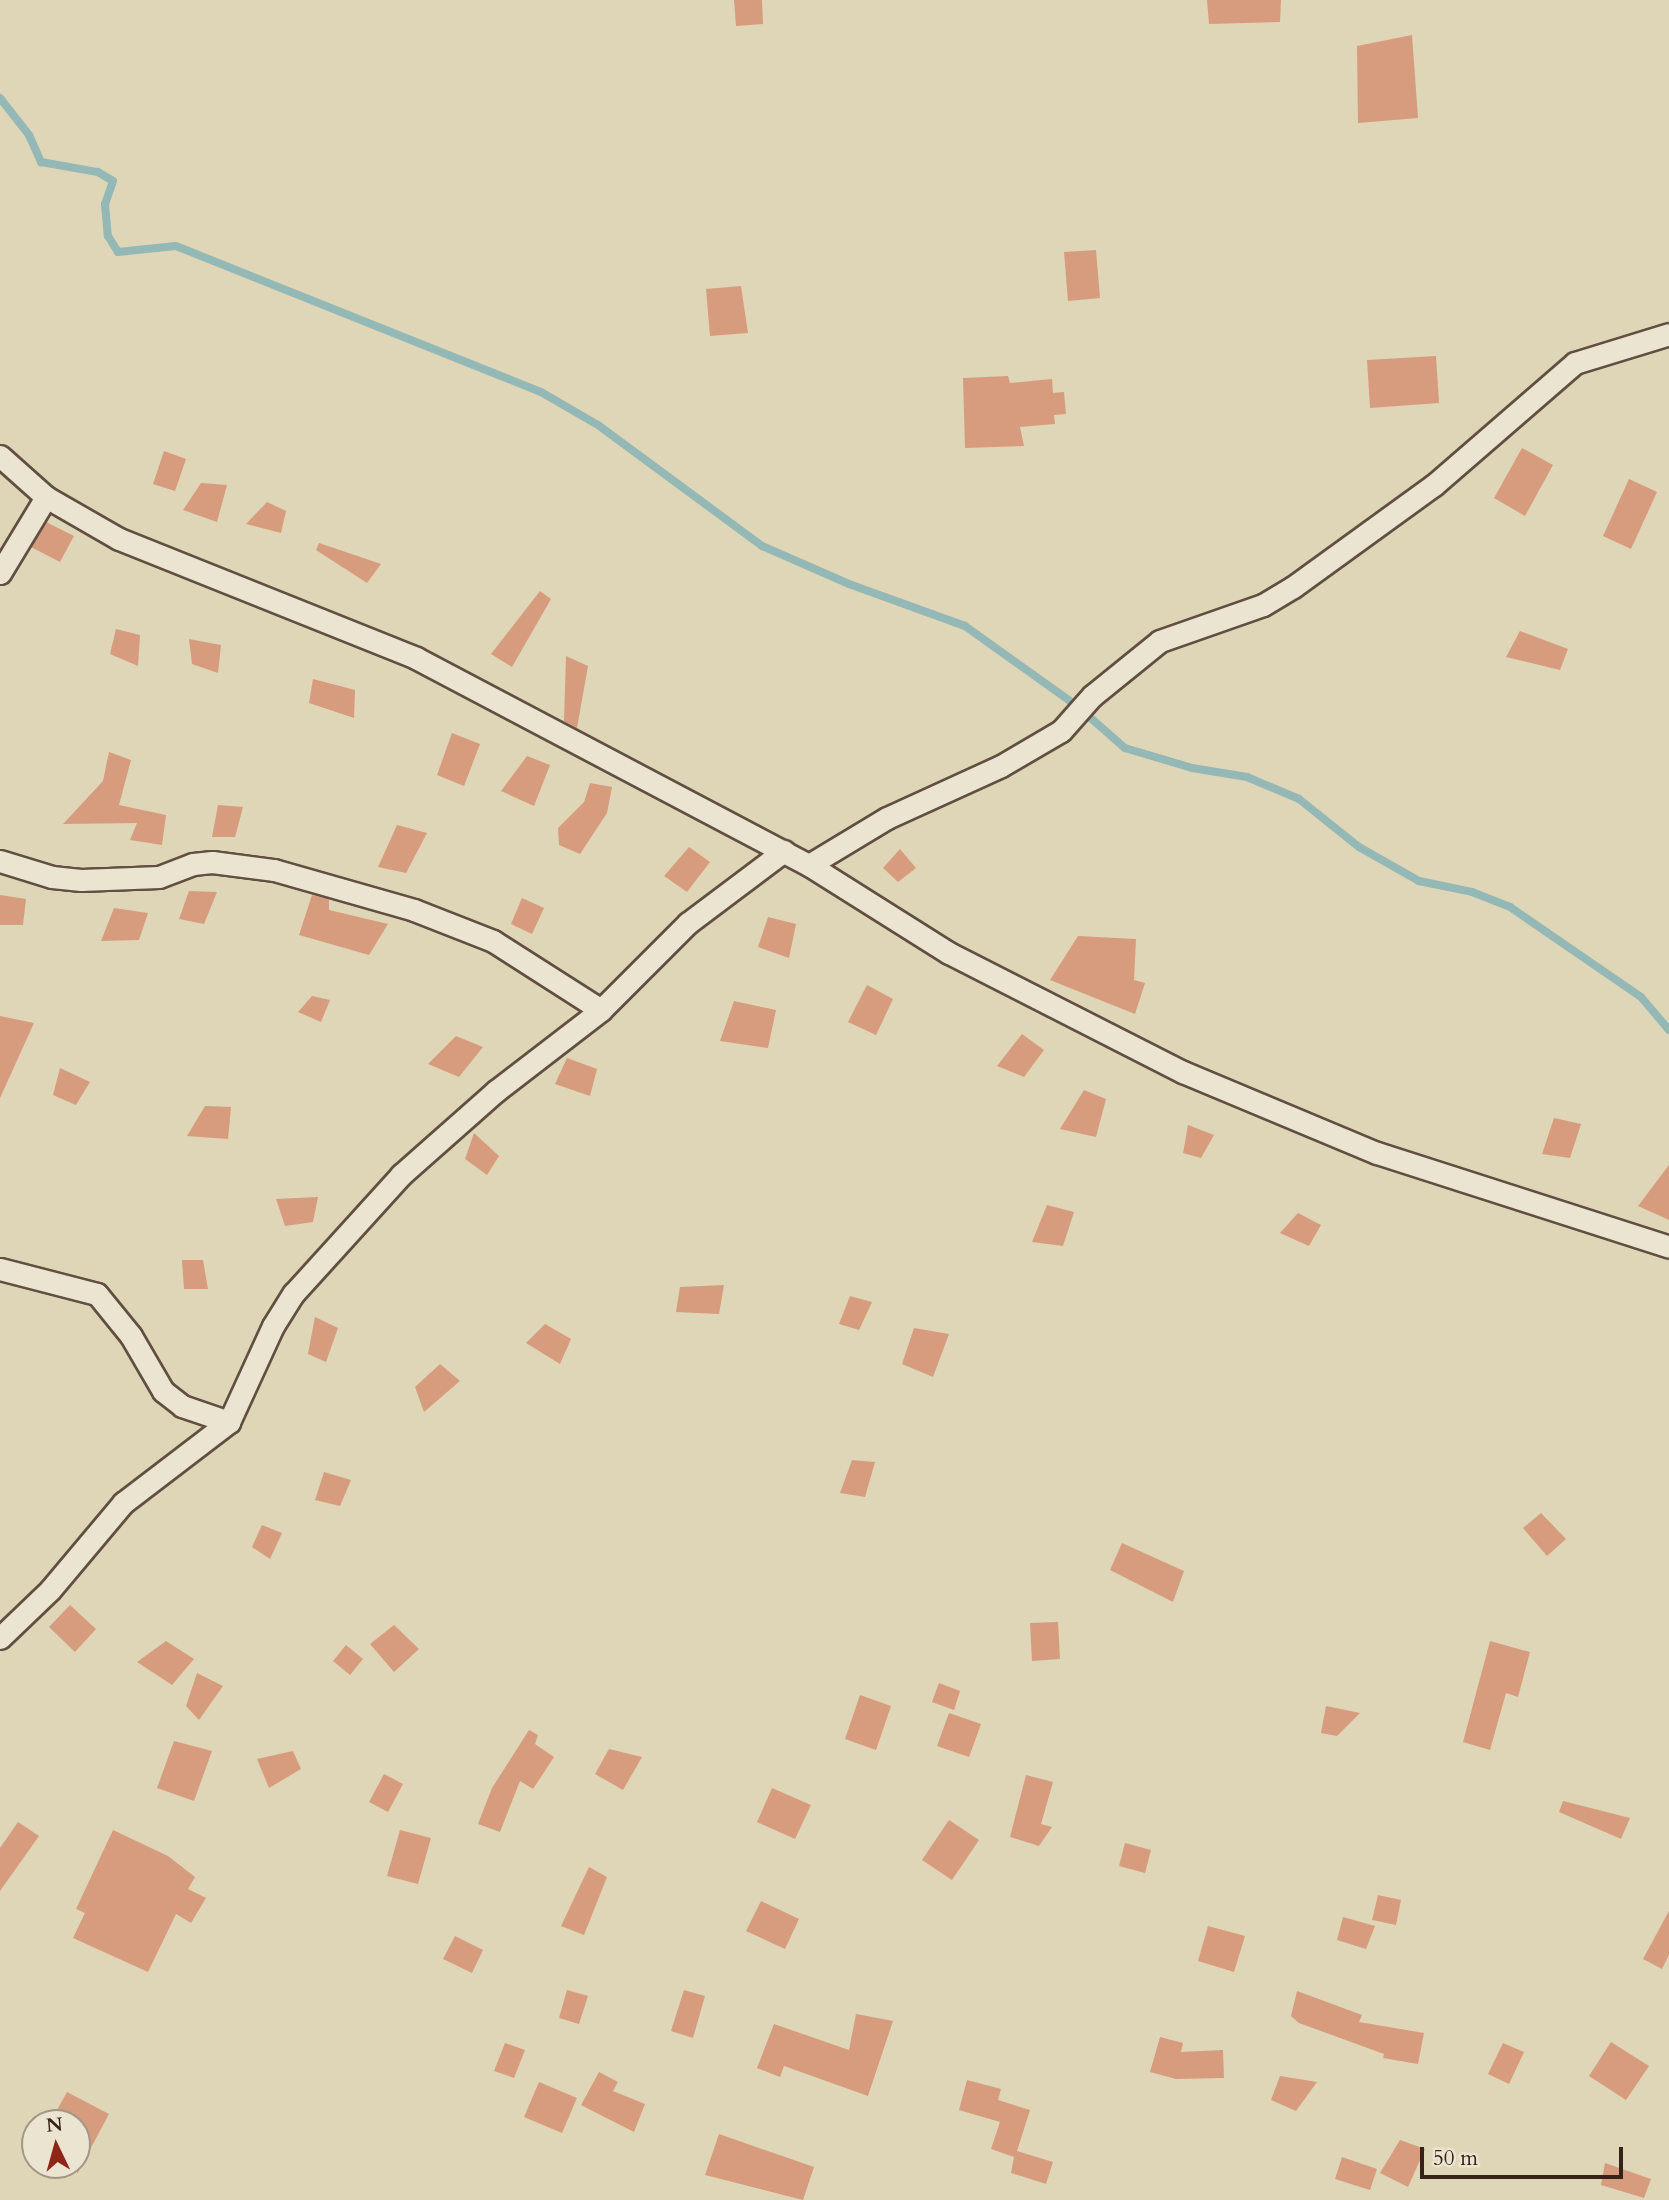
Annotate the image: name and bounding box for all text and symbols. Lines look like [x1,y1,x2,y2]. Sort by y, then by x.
north arrow [21,2109,91,2179]
text: N [45,2111,64,2139]
scale bar [1424,2134,1627,2178]
text: 50 m [1433,2144,1478,2173]

